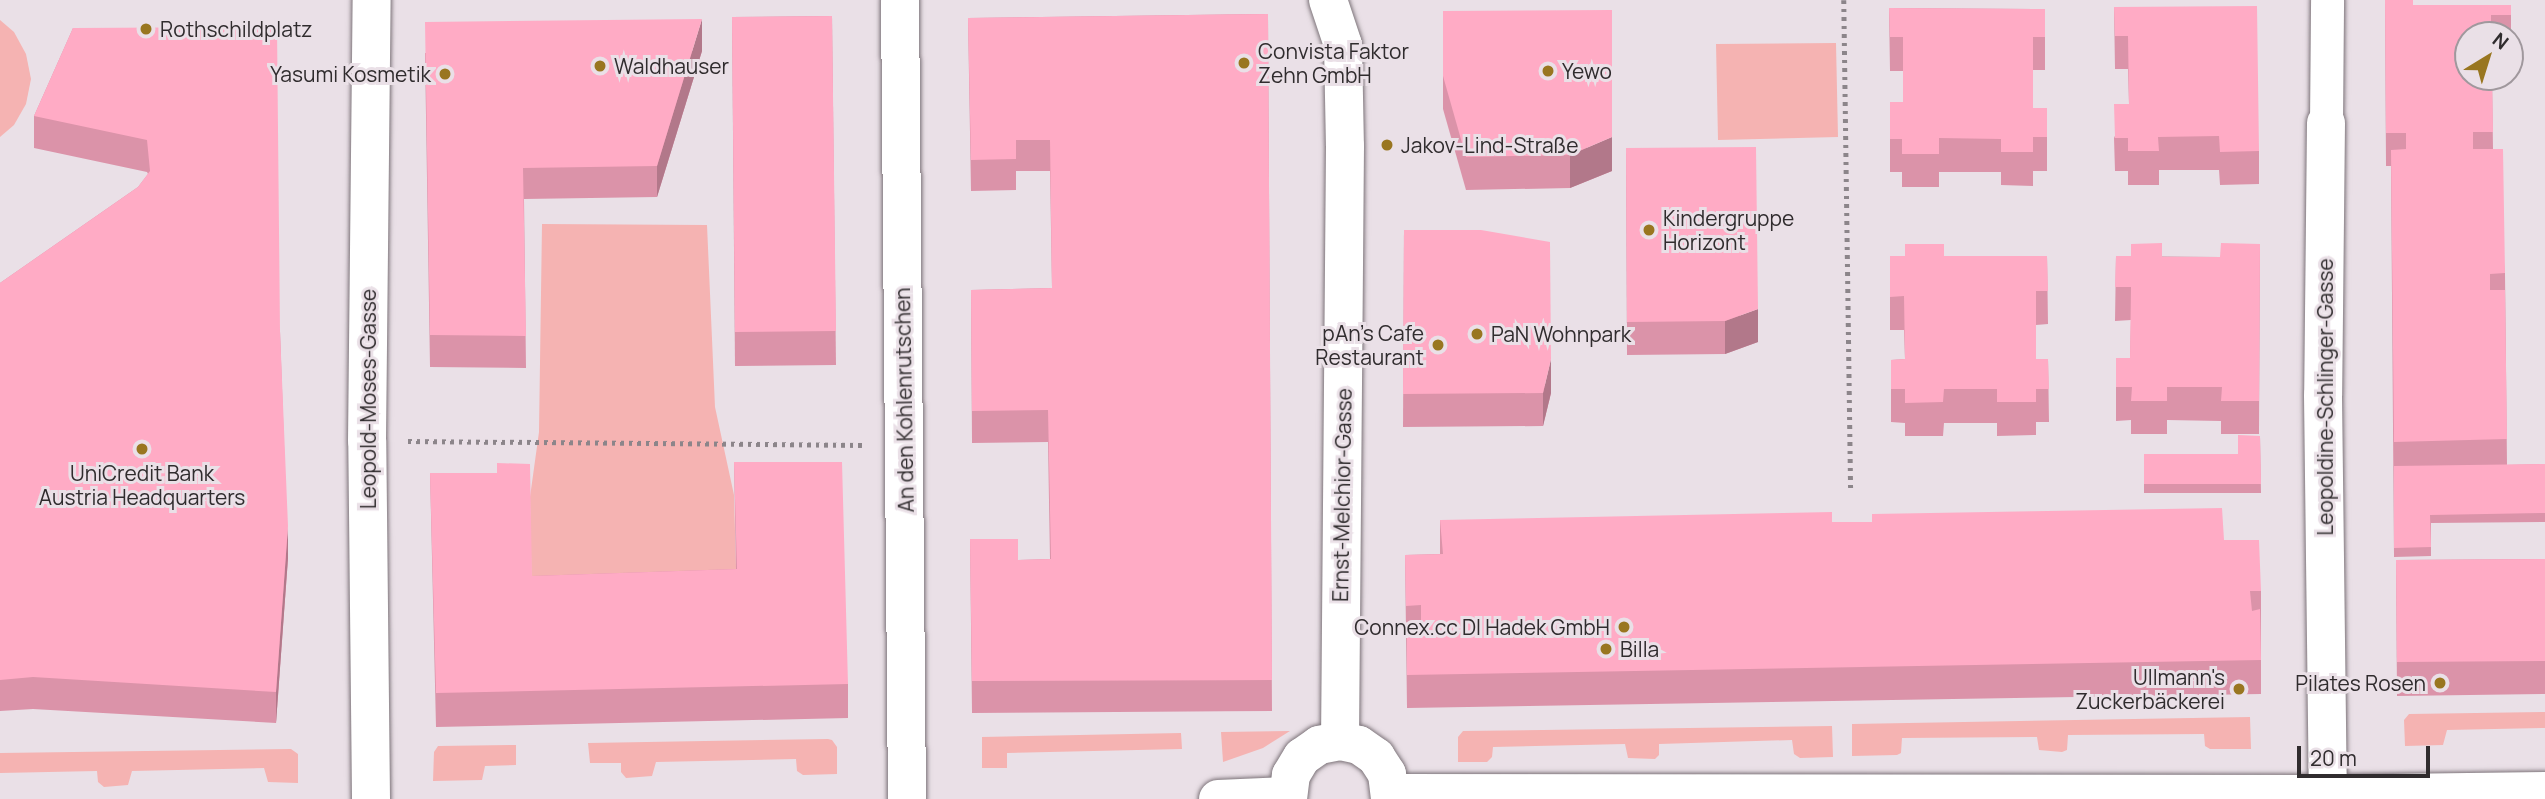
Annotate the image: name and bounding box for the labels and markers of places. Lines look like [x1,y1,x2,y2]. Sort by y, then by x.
place label: Rothschildplatz [160,16,312,42]
marker: Rothschildplatz [138,21,154,37]
place label: Convista Faktor Zehn GmbH [1258,38,1409,88]
place label: Waldhauser [614,53,729,79]
marker: Convista Faktor Zehn GmbH [1236,55,1252,71]
marker: Waldhauser [592,58,608,74]
place label: Yewo [1562,58,1612,84]
place label: Yasumi Kosmetik [270,61,431,87]
marker: Yewo [1540,63,1556,79]
marker: Yasumi Kosmetik [437,66,453,82]
place label: Jakov-Lind-Straße [1401,132,1578,158]
marker: Jakov-Lind-Straße [1379,137,1395,153]
place label: Kindergruppe Horizont [1663,205,1794,255]
marker: Kindergruppe Horizont [1641,222,1657,238]
place label: pAn's Cafe Restaurant [1315,320,1424,370]
place label: PaN Wohnpark [1491,321,1631,347]
marker: PaN Wohnpark [1469,326,1485,342]
marker: pAn's Cafe Restaurant [1430,337,1446,353]
marker: UniCredit Bank Austria Headquarters [134,441,150,457]
place label: UniCredit Bank Austria Headquarters [39,460,245,510]
place label: Connex.cc DI Hadek GmbH [1354,614,1610,640]
marker: Connex.cc DI Hadek GmbH [1616,619,1632,635]
place label: Billa [1620,636,1659,662]
marker: Billa [1598,641,1614,657]
place label: Ullmann's Zuckerbäckerei [2075,664,2225,714]
place label: Pilates Rosen [2295,670,2426,696]
marker: Pilates Rosen [2432,675,2448,691]
marker: Ullmann's Zuckerbäckerei [2231,681,2247,697]

